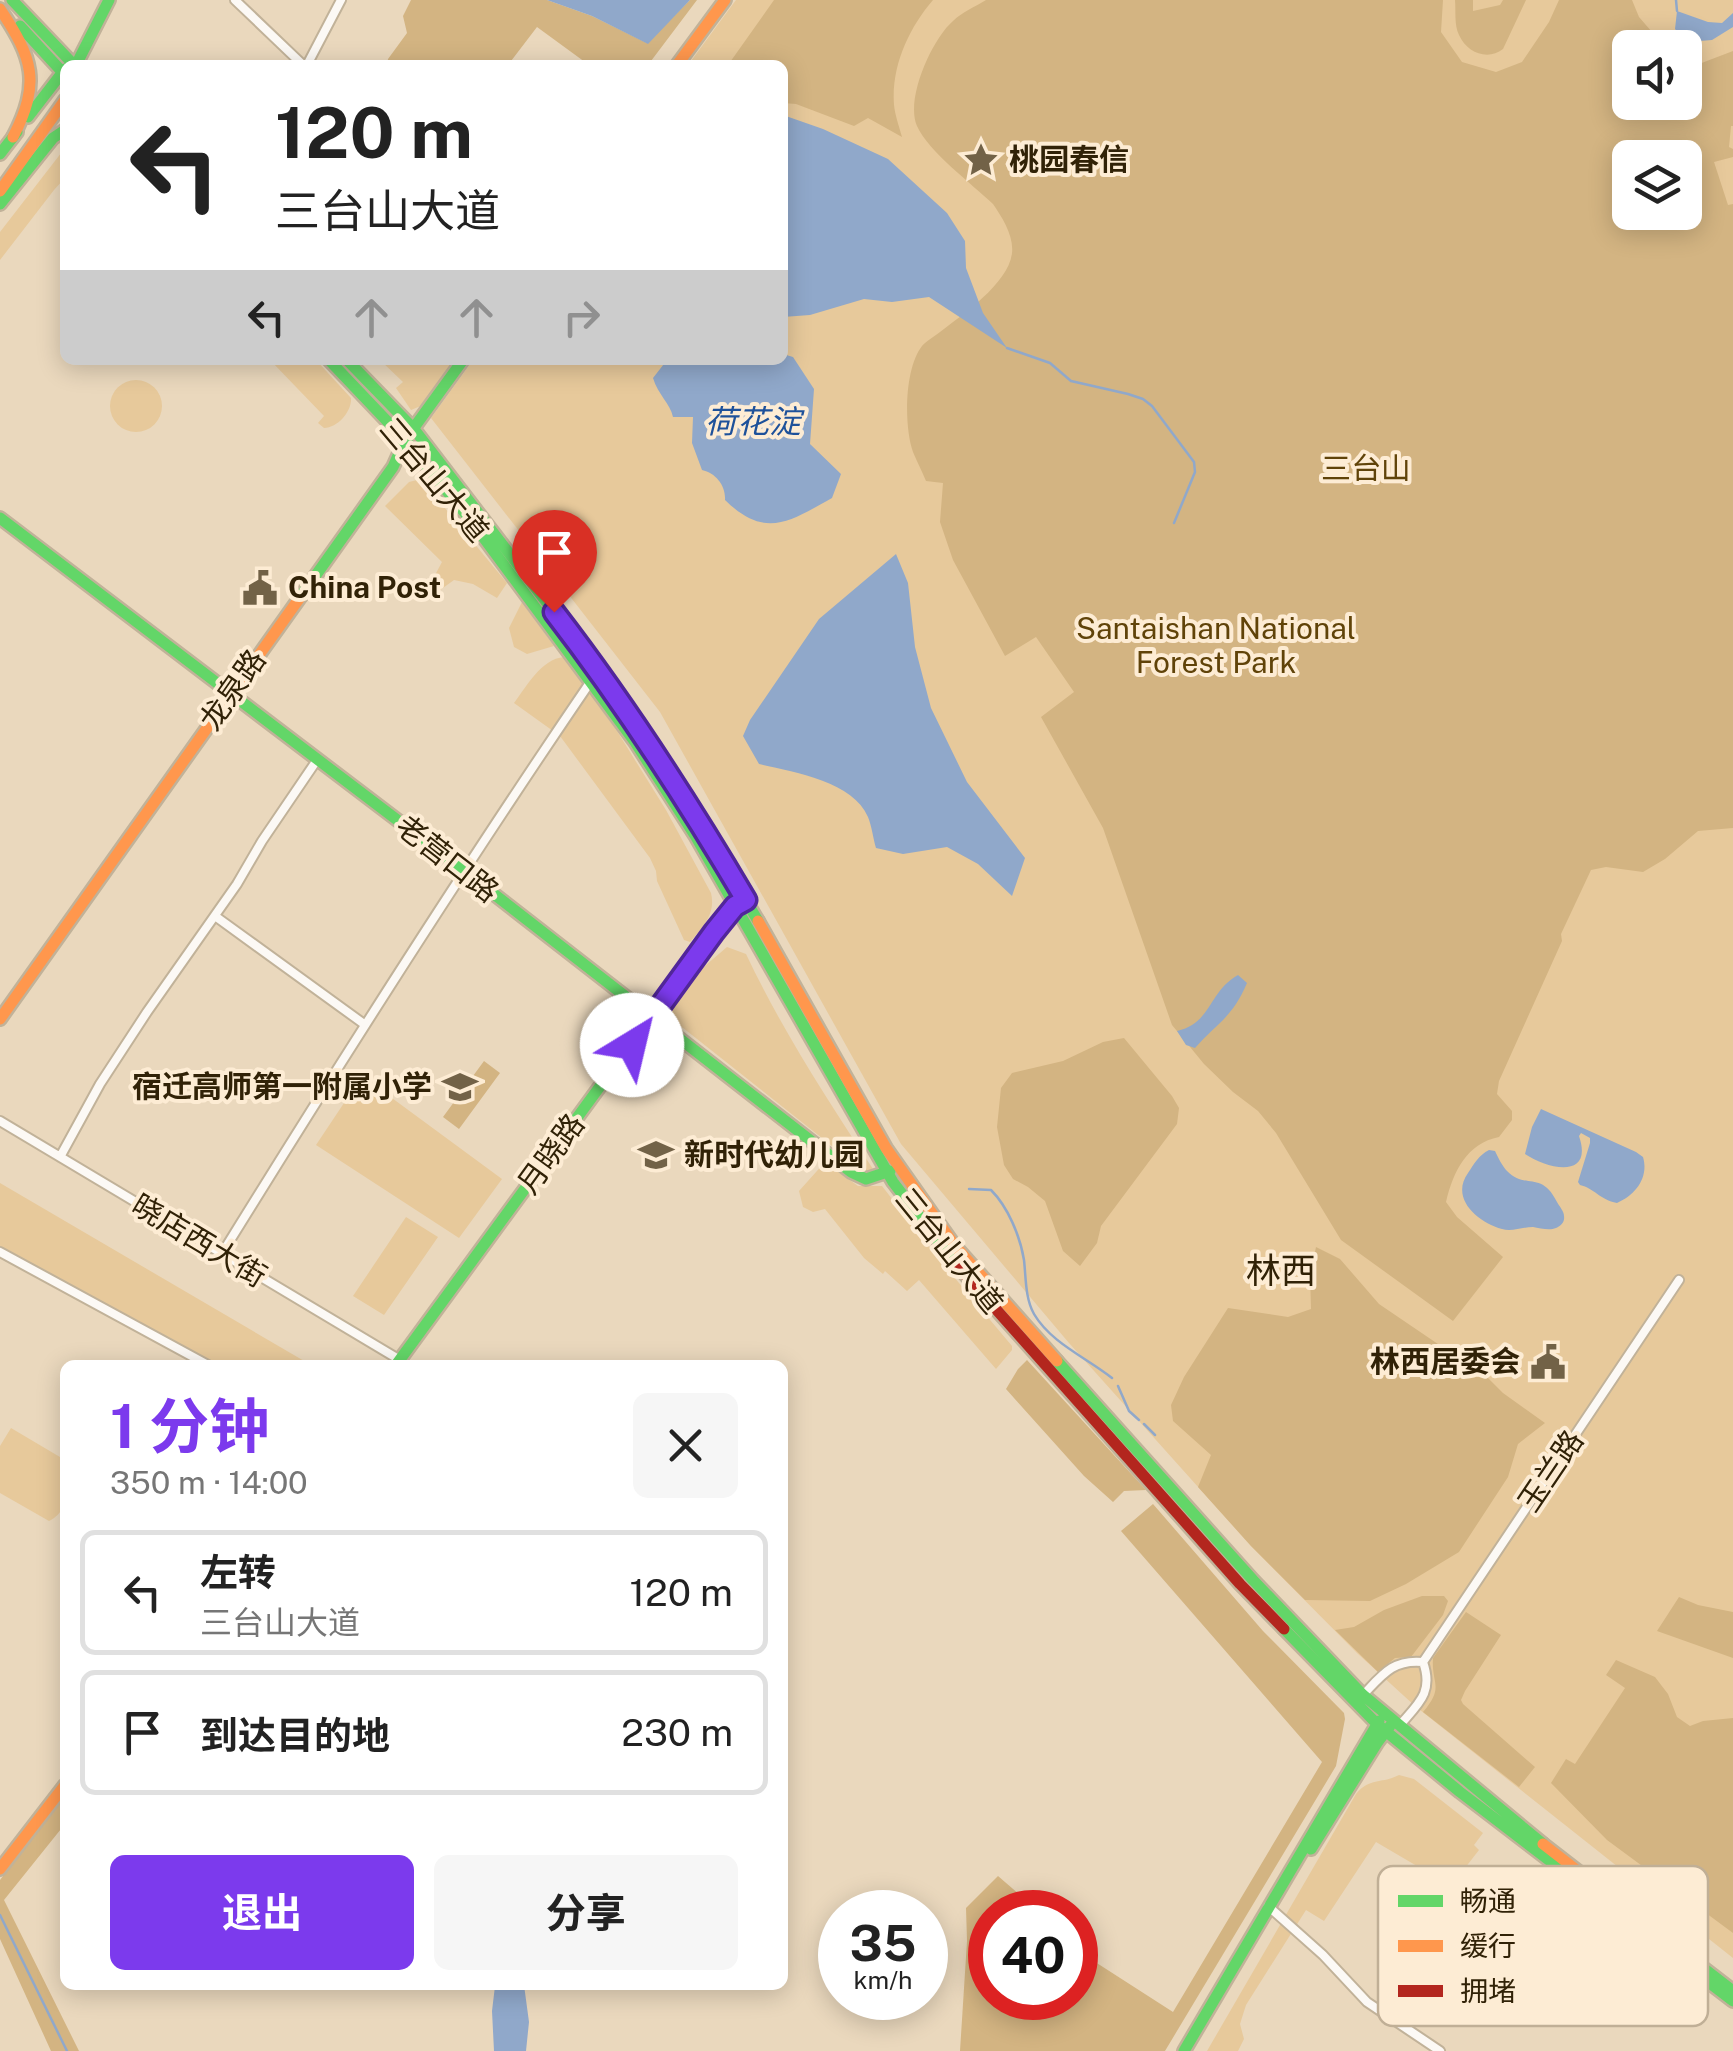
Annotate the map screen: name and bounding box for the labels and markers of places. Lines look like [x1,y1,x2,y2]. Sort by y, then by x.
place icon: 桃园春信 [962,141,1000,179]
place label: 桃园春信 [1009,141,1129,177]
pin [512,510,597,613]
public building icon: China Post [241,569,279,607]
place label: China Post [288,569,441,605]
place label: 宿迁高师第一附属小学 [132,1068,432,1104]
school or university icon: 宿迁高师第一附属小学 [441,1068,479,1106]
school or university icon: 新时代幼儿园 [637,1136,675,1174]
place label: 新时代幼儿园 [684,1136,864,1172]
place label: 林西居委会 [1370,1343,1520,1379]
public building icon: 林西居委会 [1529,1343,1567,1381]

